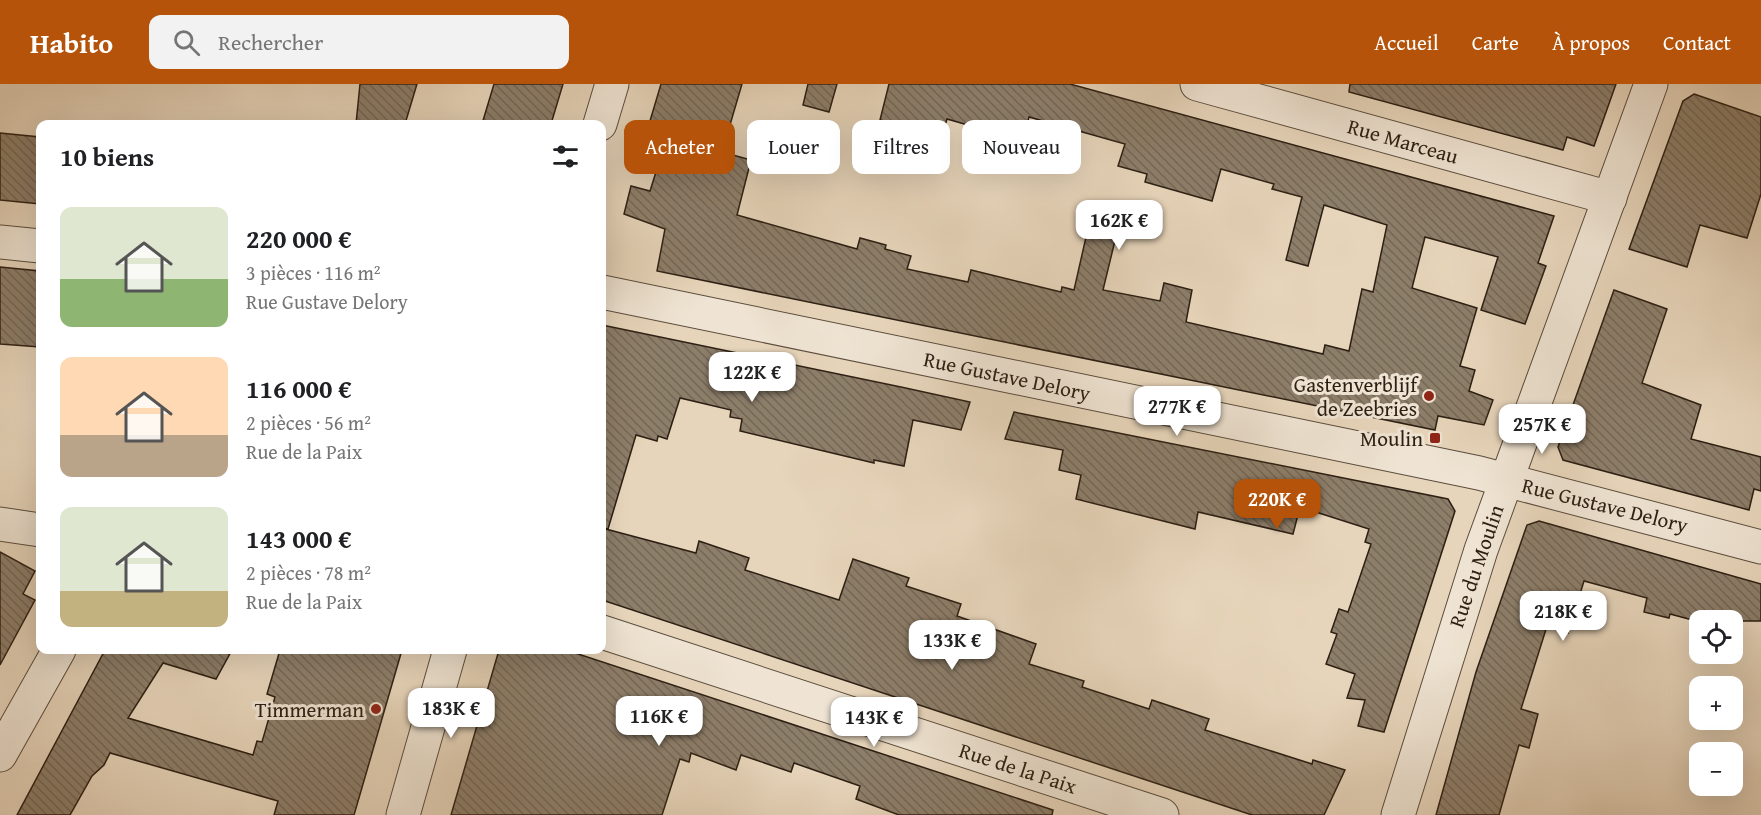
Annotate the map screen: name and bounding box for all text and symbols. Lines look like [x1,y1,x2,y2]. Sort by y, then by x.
search box [149,15,569,69]
text: Habito [30,22,113,63]
icon: search [170,26,203,59]
text: Rechercher [218,26,323,58]
text: Accueil [1374,27,1439,58]
text: Carte [1472,27,1519,58]
text: À propos [1552,27,1630,58]
text: Contact [1663,27,1731,58]
street label: Rue Marceau [1344,110,1463,172]
chip: Acheter [624,120,735,174]
chip: Louer [747,120,840,174]
chip: Filtres [852,120,950,174]
chip: Nouveau [962,120,1081,174]
text: 10 biens [60,137,154,176]
icon: filters [549,140,582,173]
pin: 162K € [1070,200,1168,251]
text: 162K € [1090,205,1148,234]
text: 220 000 € [246,219,352,258]
icon: home [108,231,180,303]
text: 3 pièces · 116 m² [246,258,381,287]
text: Rue Gustave Delory [246,287,408,316]
street label: Rue Gustave Delory [921,343,1094,409]
pin: 122K € [703,352,801,403]
text: 122K € [723,357,781,386]
text: 116 000 € [246,369,352,408]
place label: Gastenverblijf de Zeebries [1294,369,1419,424]
icon: home [108,381,180,453]
pin: 277K € [1128,386,1226,437]
marker: Gastenverblijf de Zeebries [1422,389,1436,403]
text: 277K € [1148,391,1206,420]
pin: 257K € [1493,404,1591,455]
text: 2 pièces · 56 m² [246,408,371,437]
text: 257K € [1513,409,1571,438]
place label: Moulin [1360,423,1423,454]
marker: Moulin [1428,431,1442,445]
text: Rue de la Paix [246,437,362,466]
street label: Rue Gustave Delory [1519,469,1692,541]
pin: 220K € [1228,479,1326,530]
text: 220K € [1248,484,1306,513]
street label: Rue du Moulin [1441,500,1512,632]
text: 143 000 € [246,519,352,558]
icon: home [108,531,180,603]
text: 2 pièces · 78 m² [246,558,371,587]
text: Rue de la Paix [246,587,362,616]
pin: 218K € [1514,591,1612,642]
text: 218K € [1534,596,1592,625]
map controls [1689,610,1743,796]
button: locate [1689,610,1743,664]
pin: 133K € [903,620,1001,671]
text: 133K € [923,625,981,654]
button: + [1689,676,1743,730]
pin: 183K € [402,688,500,739]
text: 183K € [422,693,480,722]
place label: Timmerman [255,694,364,725]
pin: 116K € [610,696,708,747]
pin: 143K € [825,697,923,748]
text: 116K € [630,701,688,730]
marker: Timmerman [369,702,383,716]
text: 143K € [845,702,903,731]
street label: Rue de la Paix [955,734,1081,802]
button: − [1689,742,1743,796]

